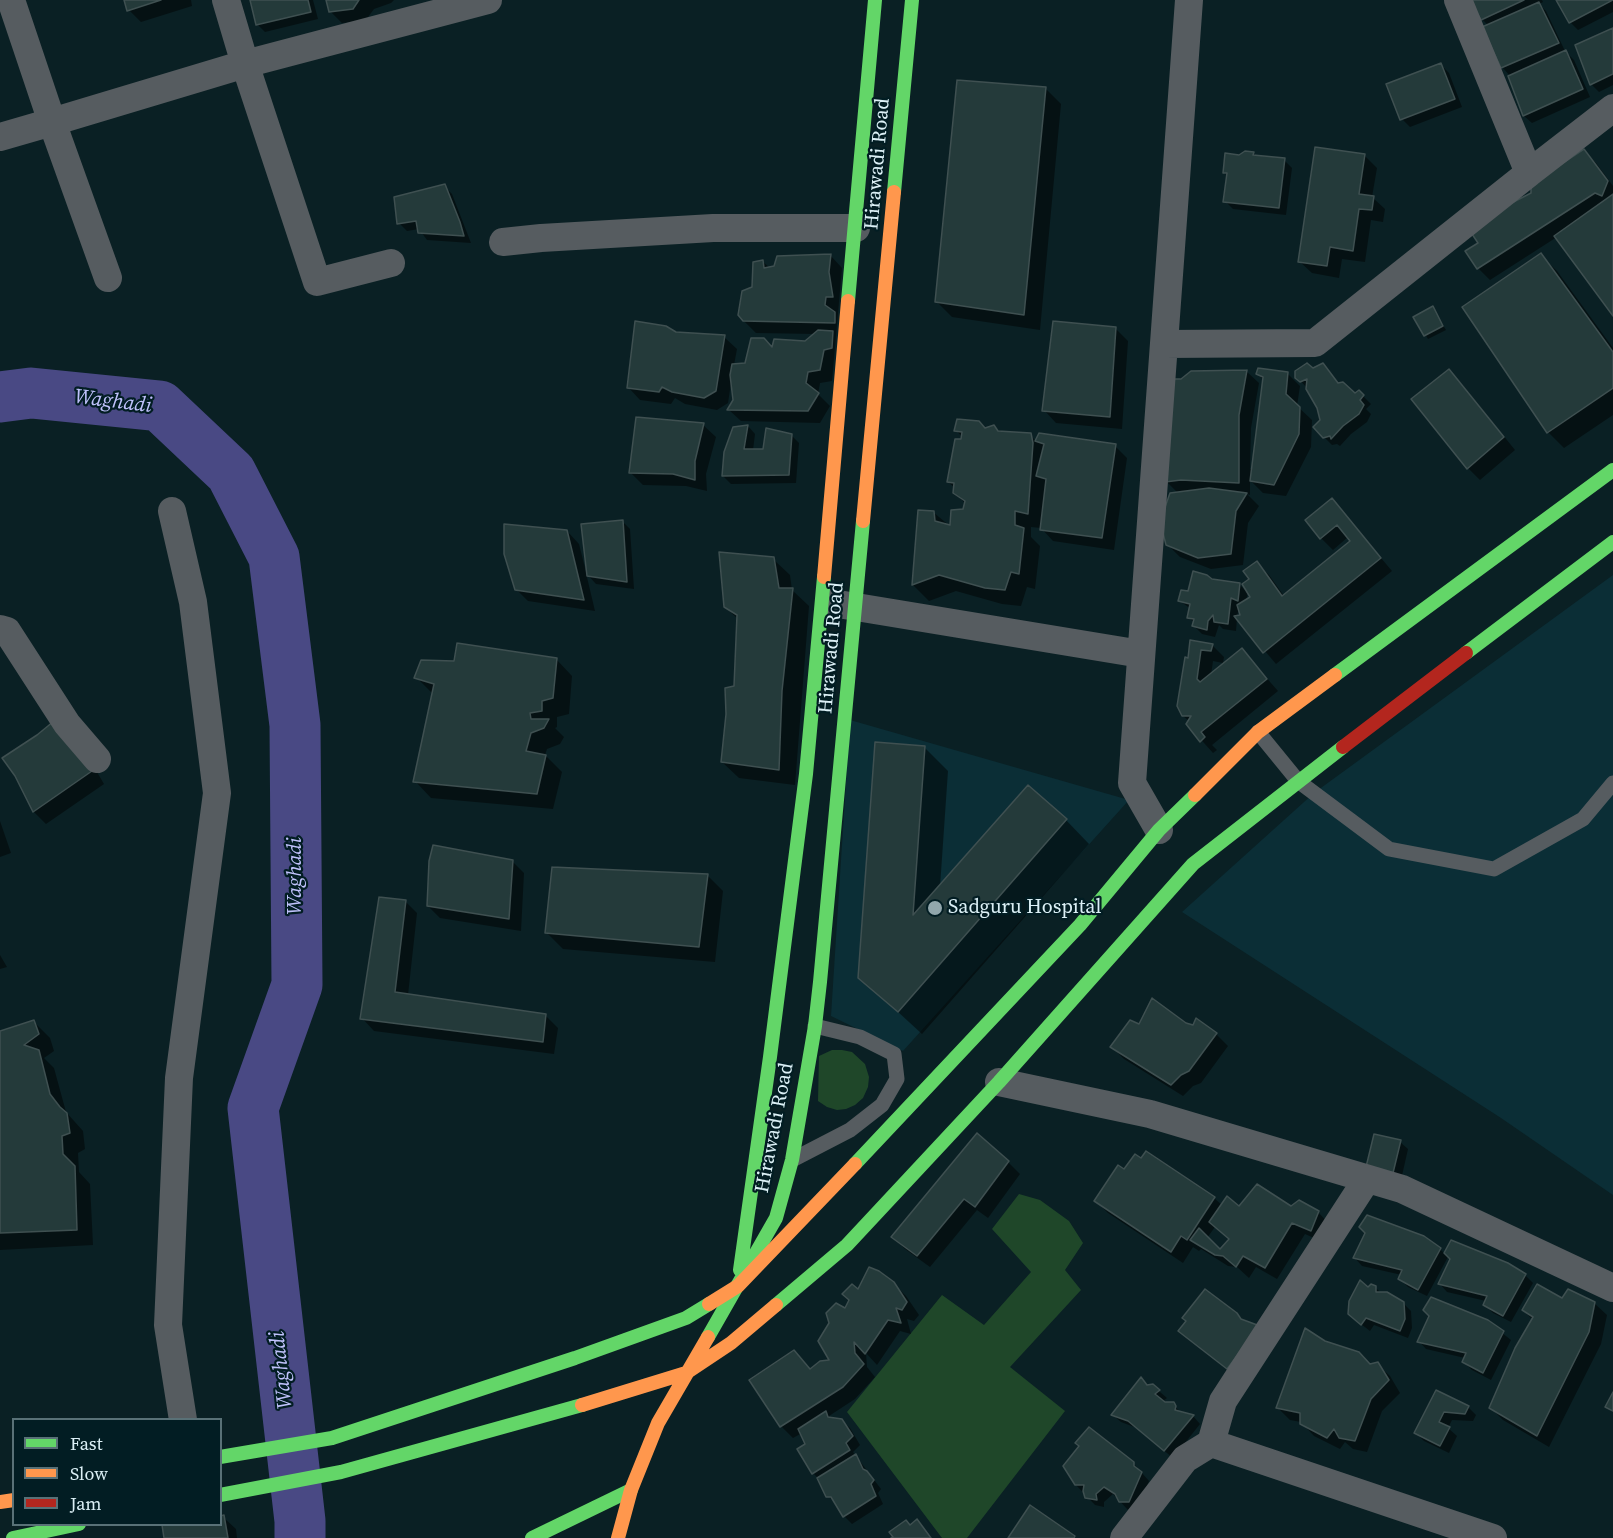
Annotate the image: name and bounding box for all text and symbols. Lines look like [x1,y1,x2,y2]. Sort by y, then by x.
street label: Hirawadi Road [860,97,896,231]
water label: Waghadi [73,385,153,419]
street label: Hirawadi Road [814,581,850,715]
water label: Waghadi [283,837,309,915]
place label: Sadguru Hospital [948,896,1101,920]
marker: Sadguru Hospital [926,899,944,917]
street label: Hirawadi Road [751,1061,799,1195]
water label: Waghadi [265,1330,299,1410]
legend [12,1418,222,1526]
text: Fast [70,1431,103,1456]
text: Slow [70,1461,108,1486]
text: Jam [70,1491,102,1516]

